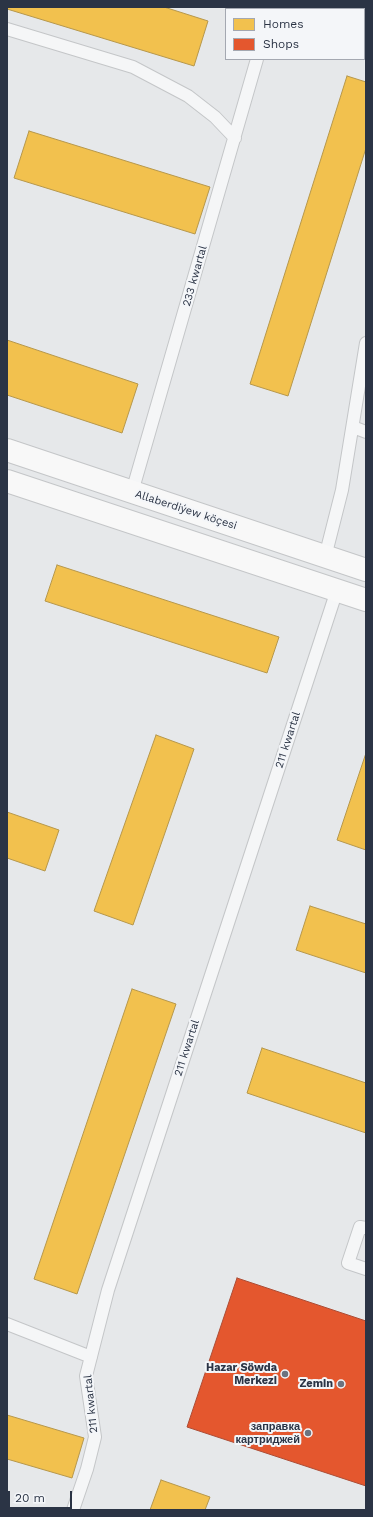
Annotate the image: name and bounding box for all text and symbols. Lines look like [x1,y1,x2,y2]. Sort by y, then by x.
legend [225,8,365,60]
text: Homes [263,17,304,31]
text: Shops [263,37,299,51]
street label: 233 kwartal [180,244,210,308]
street label: Allaberdiýew köçesi [133,487,239,533]
street label: 211 kwartal [273,710,303,770]
street label: 211 kwartal [172,1018,202,1078]
place label: Hazar Söwda Merkezi [206,1361,277,1387]
marker: Hazar Söwda Merkezi [280,1369,290,1379]
street label: 211 kwartal [81,1374,101,1434]
place label: Zemin [299,1377,333,1391]
marker: Zemin [336,1379,346,1389]
place label: заправка картриджей [235,1420,300,1446]
marker: заправка картриджей [303,1428,313,1438]
scale bar [10,1483,74,1509]
text: 20 m [15,1491,45,1505]

